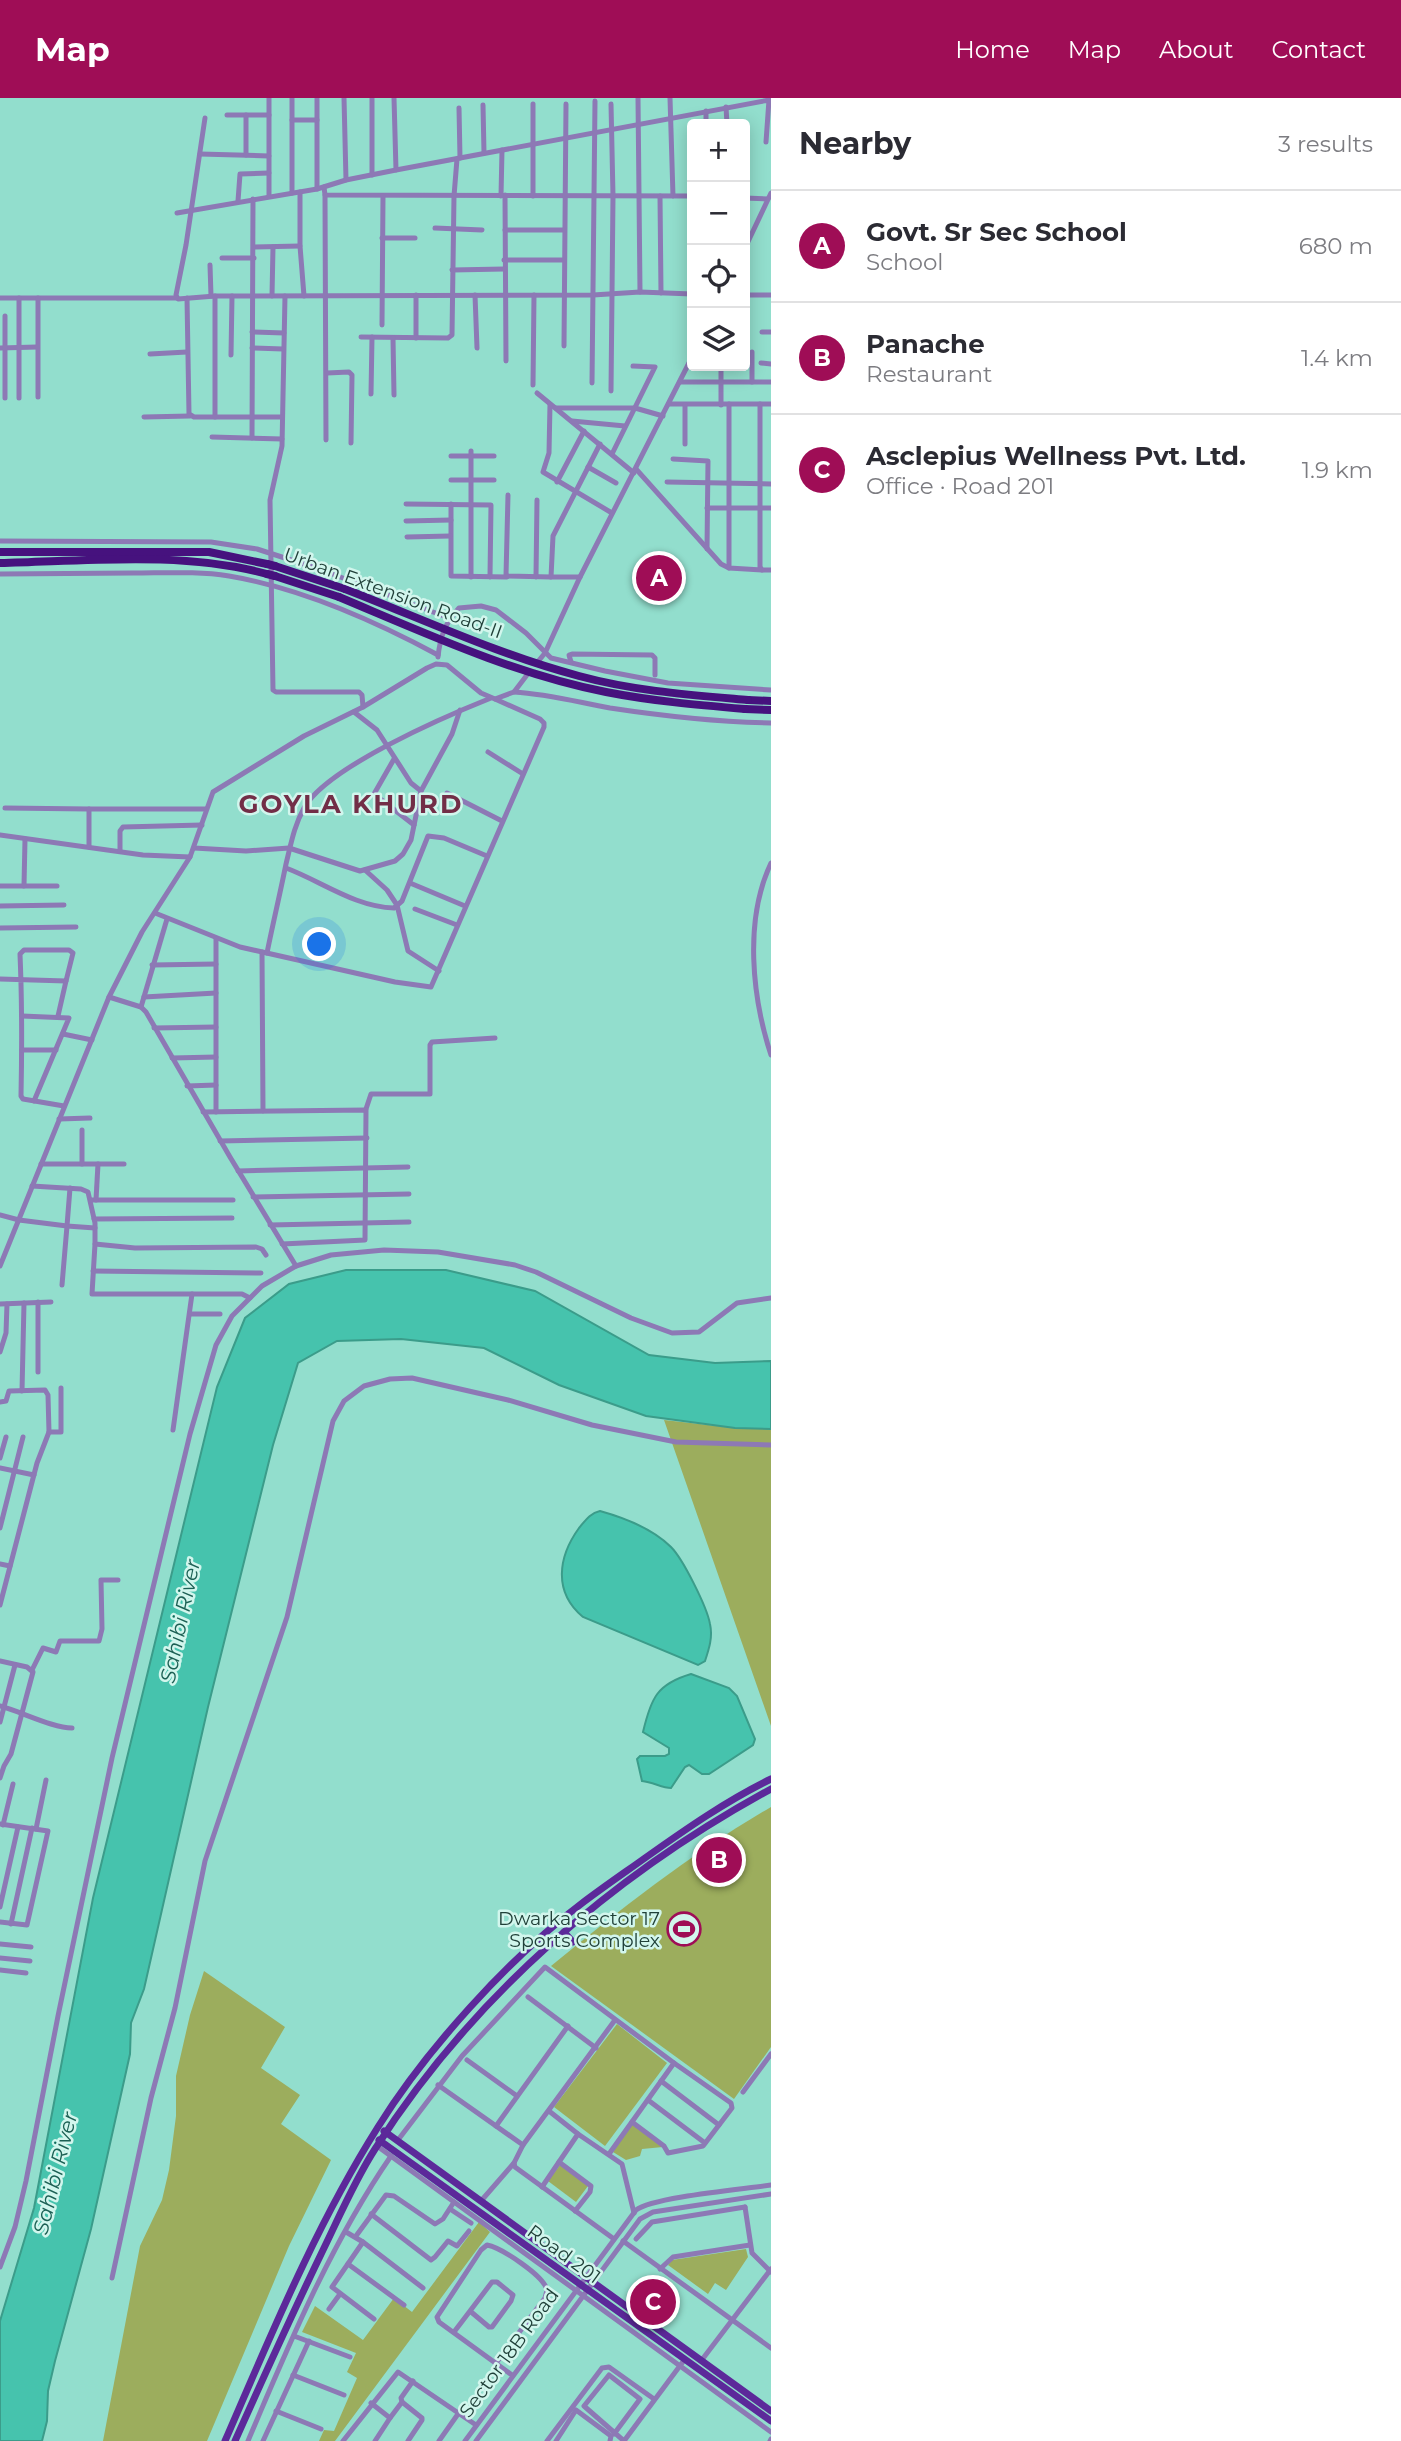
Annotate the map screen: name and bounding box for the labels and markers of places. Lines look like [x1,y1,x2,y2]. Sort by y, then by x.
pin: A [636,552,682,604]
pin: B [696,1834,742,1886]
place label: Dwarka Sector 17 Sports Complex [498,1907,660,1952]
sports icon: Dwarka Sector 17 Sports Complex [665,1910,703,1948]
pin: C [630,2276,676,2328]

